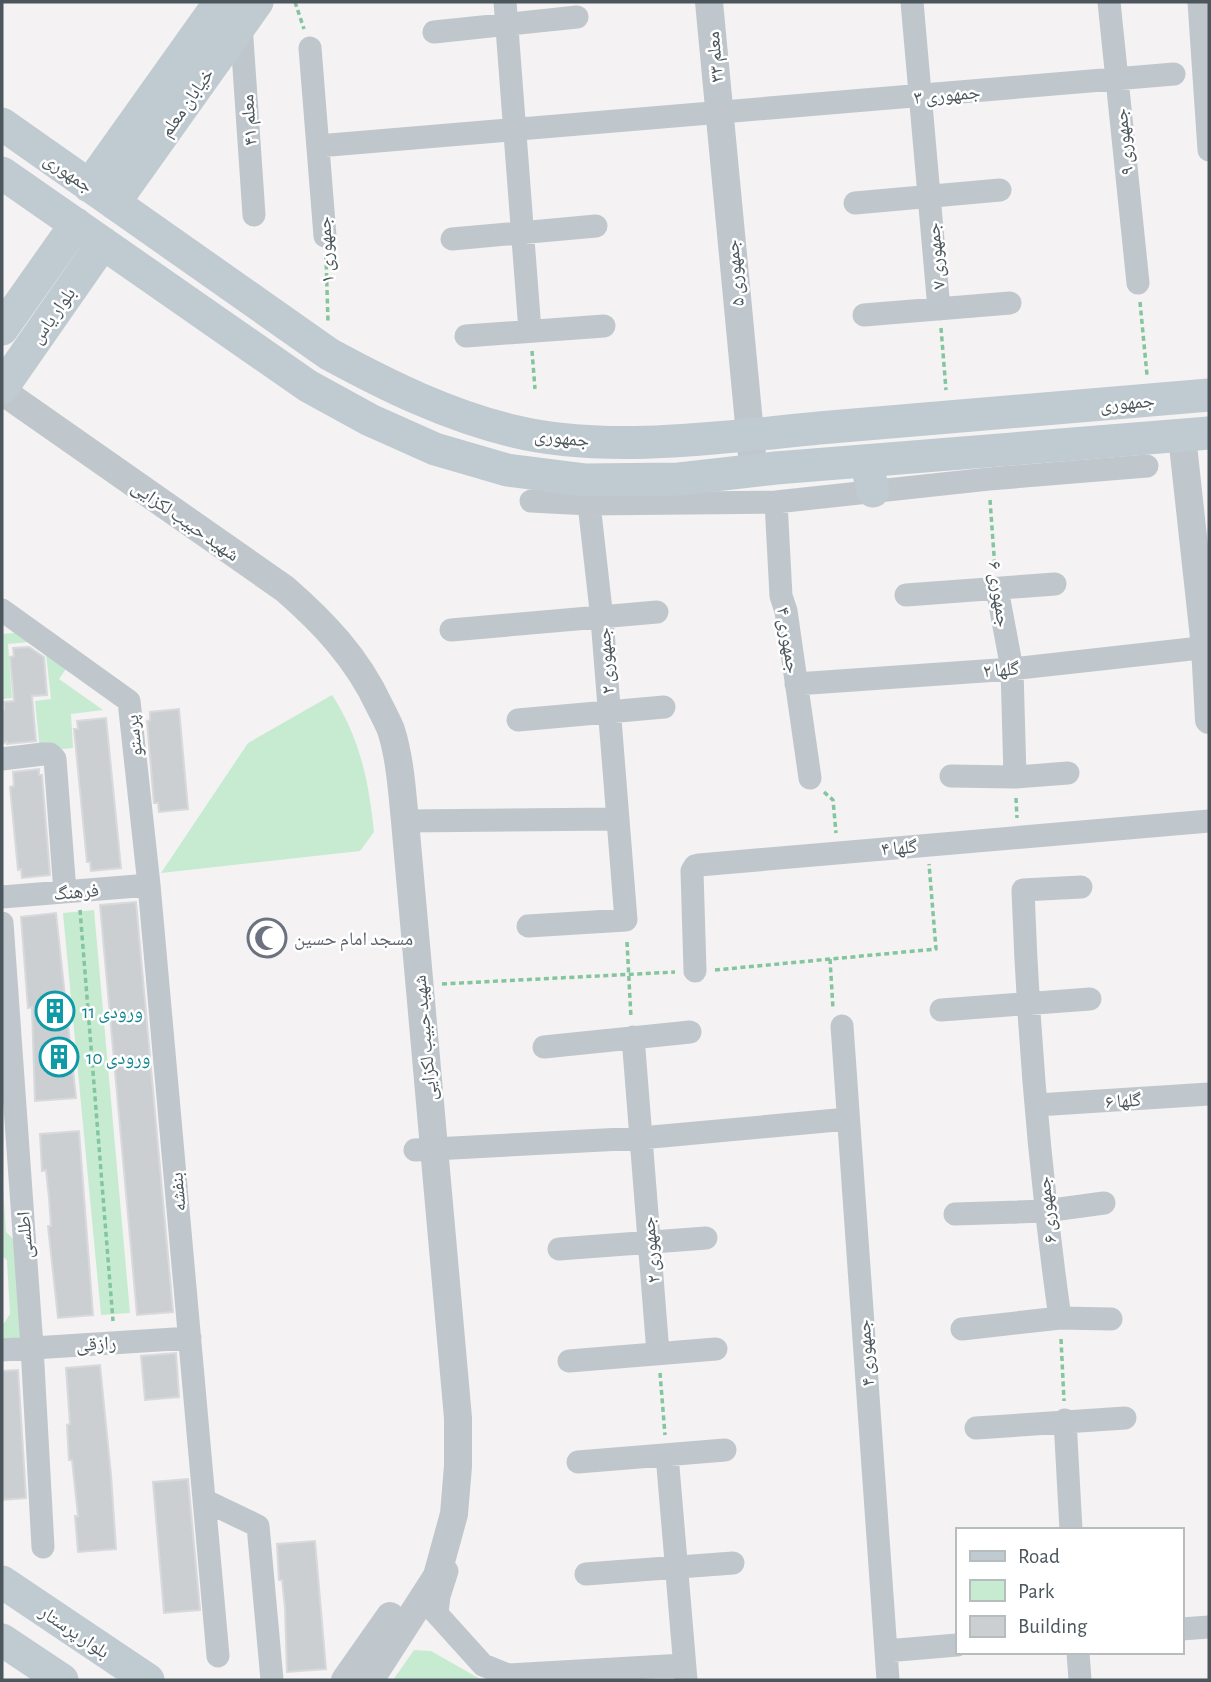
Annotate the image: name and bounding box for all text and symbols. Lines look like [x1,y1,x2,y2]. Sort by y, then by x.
street label: معلم ۳۳ [704,30,729,83]
street label: خیابان معلم [157,65,219,142]
street label: جمهوری ۳ [913,83,981,109]
street label: معلم ۴۱ [238,93,263,146]
street label: جمهوری ۹ [1112,108,1138,176]
street label: جمهوری [40,150,96,198]
street label: جمهوری ۱ [315,216,339,284]
street label: جمهوری ۷ [924,222,950,290]
street label: جمهوری ۵ [723,239,749,307]
street label: بلوار یاس [27,284,80,348]
street label: جمهوری [1099,392,1156,416]
street label: جمهوری [533,426,590,452]
street label: شهید حبیب لکزایی [127,477,242,566]
street label: جمهوری ۶ [983,560,1013,629]
street label: جمهوری ۴ [772,606,802,675]
street label: جمهوری ۲ [595,627,619,695]
street label: گلها ۲ [982,659,1020,683]
street label: پرستو [123,714,147,758]
street label: گلها ۴ [880,837,918,861]
street label: فرهنگ [53,881,100,905]
mosque icon: مسجد امام حسین [246,917,288,959]
place label: مسجد امام حسین [294,930,413,952]
street label: شهید حبیب لکزایی [411,974,441,1102]
building icon: ورودی 11 [34,990,76,1032]
place label: ورودی 11 [82,1003,143,1023]
building icon: ورودی 10 [38,1036,80,1078]
place label: ورودی 10 [86,1049,150,1069]
street label: گلها ۶ [1104,1091,1142,1113]
street label: بنفشه [167,1171,190,1212]
street label: جمهوری ۶ [1035,1176,1061,1244]
street label: اطلسی [14,1211,38,1259]
street label: جمهوری ۲ [639,1216,665,1284]
street label: جمهوری ۴ [855,1319,879,1387]
street label: رازقی [75,1334,117,1356]
legend [956,1528,1183,1654]
text: Road [1018,1546,1060,1567]
text: Park [1018,1581,1055,1602]
street label: بلوار پرستار [34,1602,112,1663]
text: Building [1018,1616,1088,1637]

